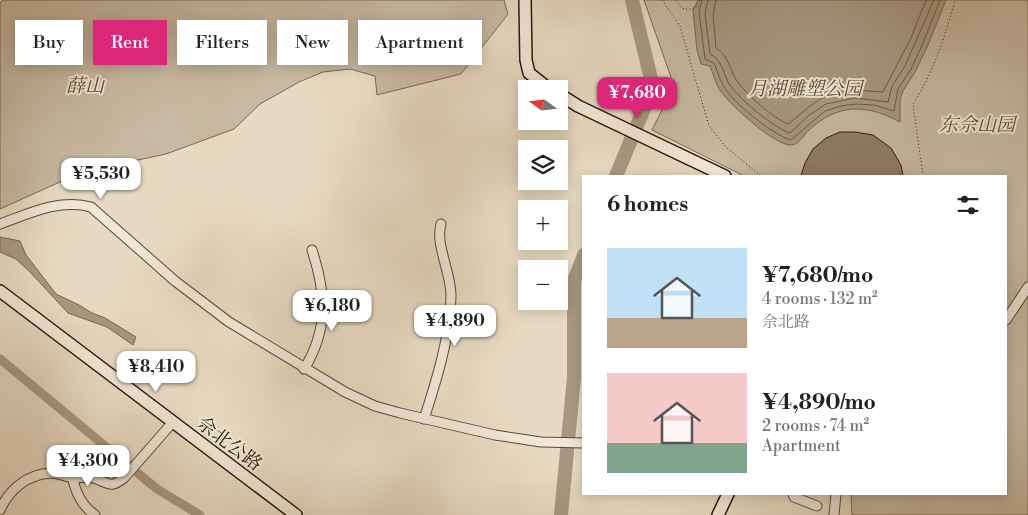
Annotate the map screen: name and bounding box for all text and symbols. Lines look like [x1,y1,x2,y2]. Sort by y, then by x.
chip: Buy [15,20,83,65]
chip: Rent [93,20,167,65]
chip: Filters [177,20,267,65]
chip: New [277,20,348,65]
chip: Apartment [358,20,482,65]
park label: 薛山 [66,74,106,98]
pin: ¥7,680 [596,76,678,119]
park label: 月湖雕塑公园 [748,77,865,101]
north arrow [518,80,568,130]
map controls [518,80,568,310]
text: ¥7,680 [608,83,666,103]
park label: 东佘山园 [939,113,1018,137]
button: layers [518,140,568,190]
pin: ¥5,530 [60,158,142,200]
text: ¥5,530 [72,164,130,184]
icon: filters [954,191,982,219]
text: 6 homes [607,192,688,218]
button: + [518,200,568,250]
button: − [518,260,568,310]
text: ¥7,680/mo [762,263,873,289]
icon: home [647,268,707,328]
text: 4 rooms · 132 m² [762,289,878,309]
pin: ¥6,180 [291,290,373,332]
text: ¥6,180 [304,296,360,316]
pin: ¥4,890 [414,304,496,347]
text: ¥4,890 [425,311,485,331]
text: 佘北路 [762,312,810,332]
pin: ¥8,410 [115,350,197,393]
text: ¥8,410 [128,357,184,377]
text: ¥4,890/mo [762,390,876,416]
icon: home [647,393,707,453]
street label: 佘北公路 [192,411,267,476]
text: 2 rooms · 74 m² [762,416,869,436]
text: Apartment [762,436,841,456]
pin: ¥4,300 [47,444,129,487]
text: ¥4,300 [58,451,118,471]

